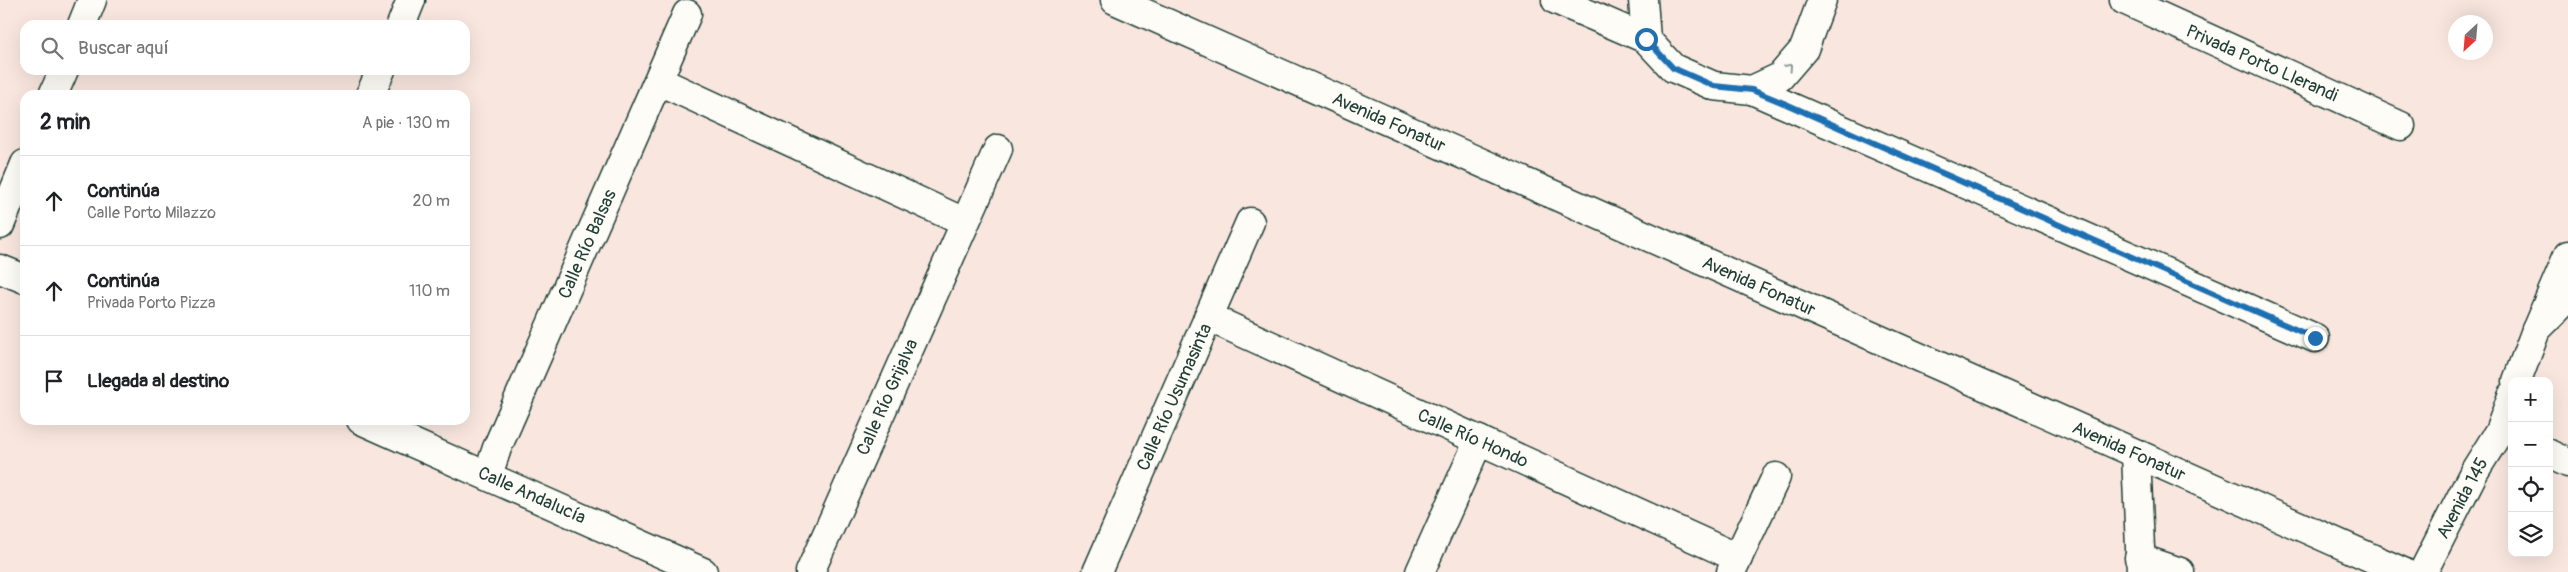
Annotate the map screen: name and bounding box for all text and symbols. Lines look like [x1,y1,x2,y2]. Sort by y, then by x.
north arrow [2448,15,2493,60]
search box [20,20,470,75]
street label: Privada Porto Llerandi [2182,20,2341,107]
route start [1635,28,1658,51]
icon: search [38,34,66,62]
text: Buscar aquí [78,36,169,60]
one-way arrow [1783,63,1792,72]
street label: Avenida Fonatur [1328,87,1450,158]
text: 2 min [40,109,90,136]
text: A pie · 130 m [362,113,450,133]
text: Continúa [87,179,160,203]
street label: Calle Río Balsas [553,186,622,302]
icon: ahead [40,187,68,215]
text: 20 m [412,191,450,211]
text: Calle Porto Milazzo [87,203,216,223]
street label: Avenida Fonatur [1698,251,1820,322]
text: Continúa [87,269,160,293]
icon: ahead [40,277,68,305]
text: 110 m [409,281,450,301]
text: Privada Porto Pizza [87,293,215,313]
street label: Calle Río Usumasinta [1132,320,1217,475]
route end [2304,327,2327,350]
street label: Calle Río Grijalva [852,335,923,459]
icon: arrive [40,367,68,395]
text: Llegada al destino [87,369,229,393]
map controls [2508,377,2553,557]
button: + [2508,377,2553,422]
street label: Calle Río Hondo [1414,404,1532,473]
street label: Avenida Fonatur [2068,416,2190,487]
button: − [2508,422,2553,467]
street label: Avenida 145 [2431,454,2493,543]
street label: Calle Andalucía [474,461,589,530]
button: locate [2508,467,2553,512]
button: layers [2508,512,2553,557]

